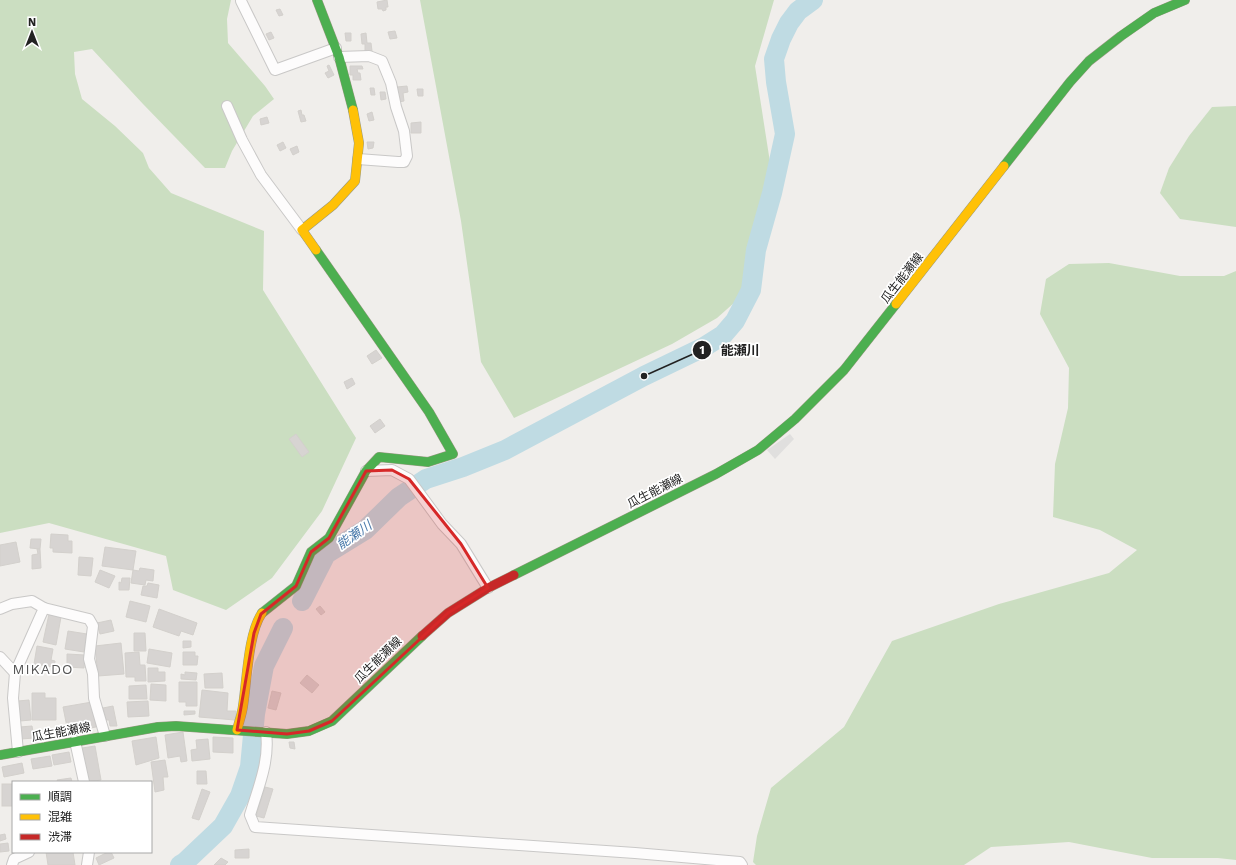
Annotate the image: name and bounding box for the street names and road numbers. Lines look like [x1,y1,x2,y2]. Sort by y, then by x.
street label: 瓜生能瀬線 [878,250,926,306]
street label: 瓜生能瀬線 [625,471,685,511]
street label: 瓜生能瀬線 [352,634,404,686]
street label: 瓜生能瀬線 [30,720,92,744]

